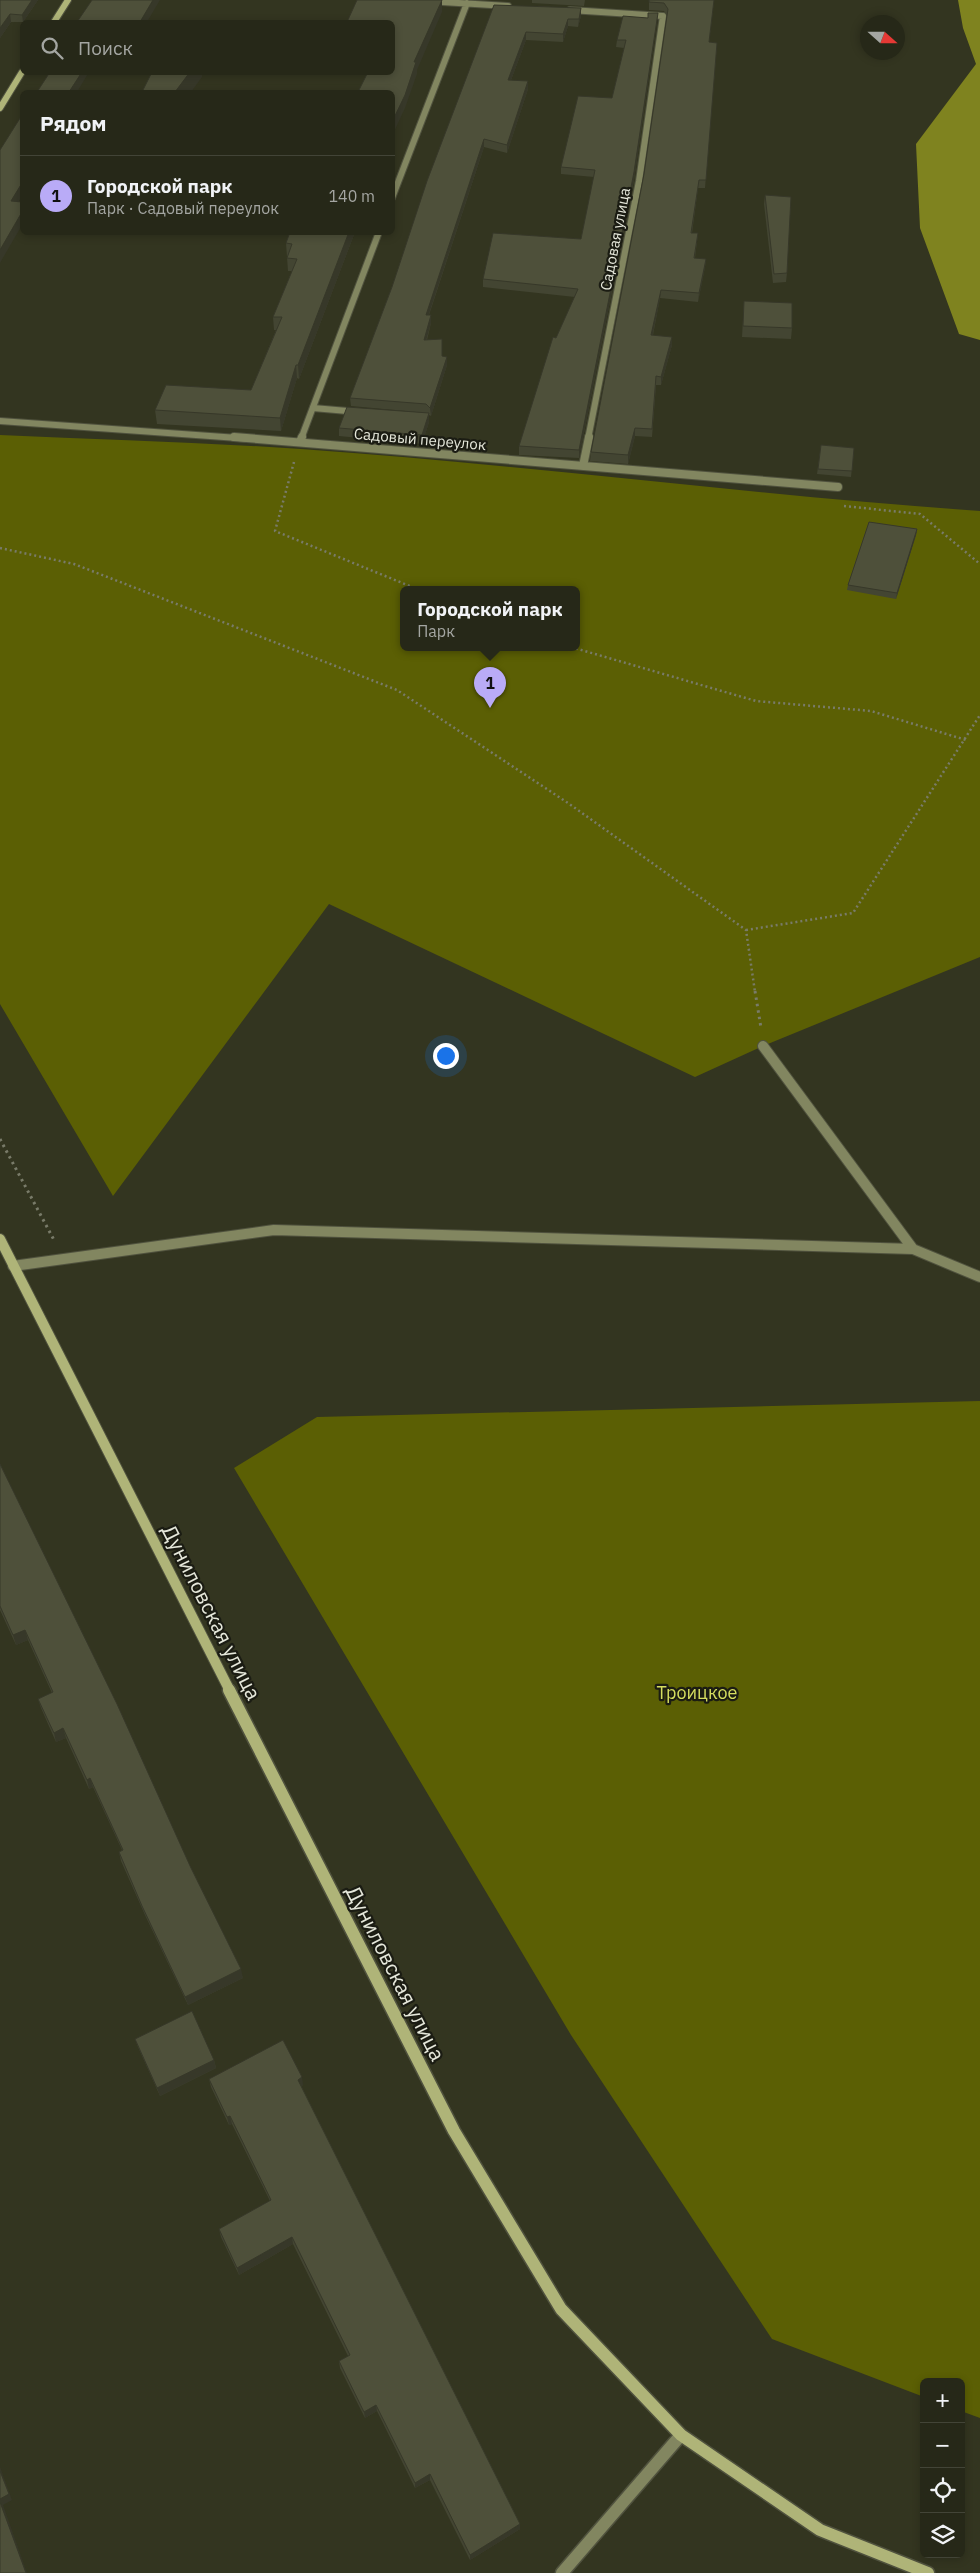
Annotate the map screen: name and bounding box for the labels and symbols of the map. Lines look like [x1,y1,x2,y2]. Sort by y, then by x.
north arrow [860,15,905,60]
street label: Садовая улица [596,186,634,292]
street label: Садовый переулок [353,424,487,454]
pin: 1 [474,667,506,708]
your location [433,1043,459,1069]
street label: Дуниловская улица [156,1520,268,1704]
park label: Троицкое [657,1681,738,1704]
street label: Дуниловская улица [340,1881,452,2065]

